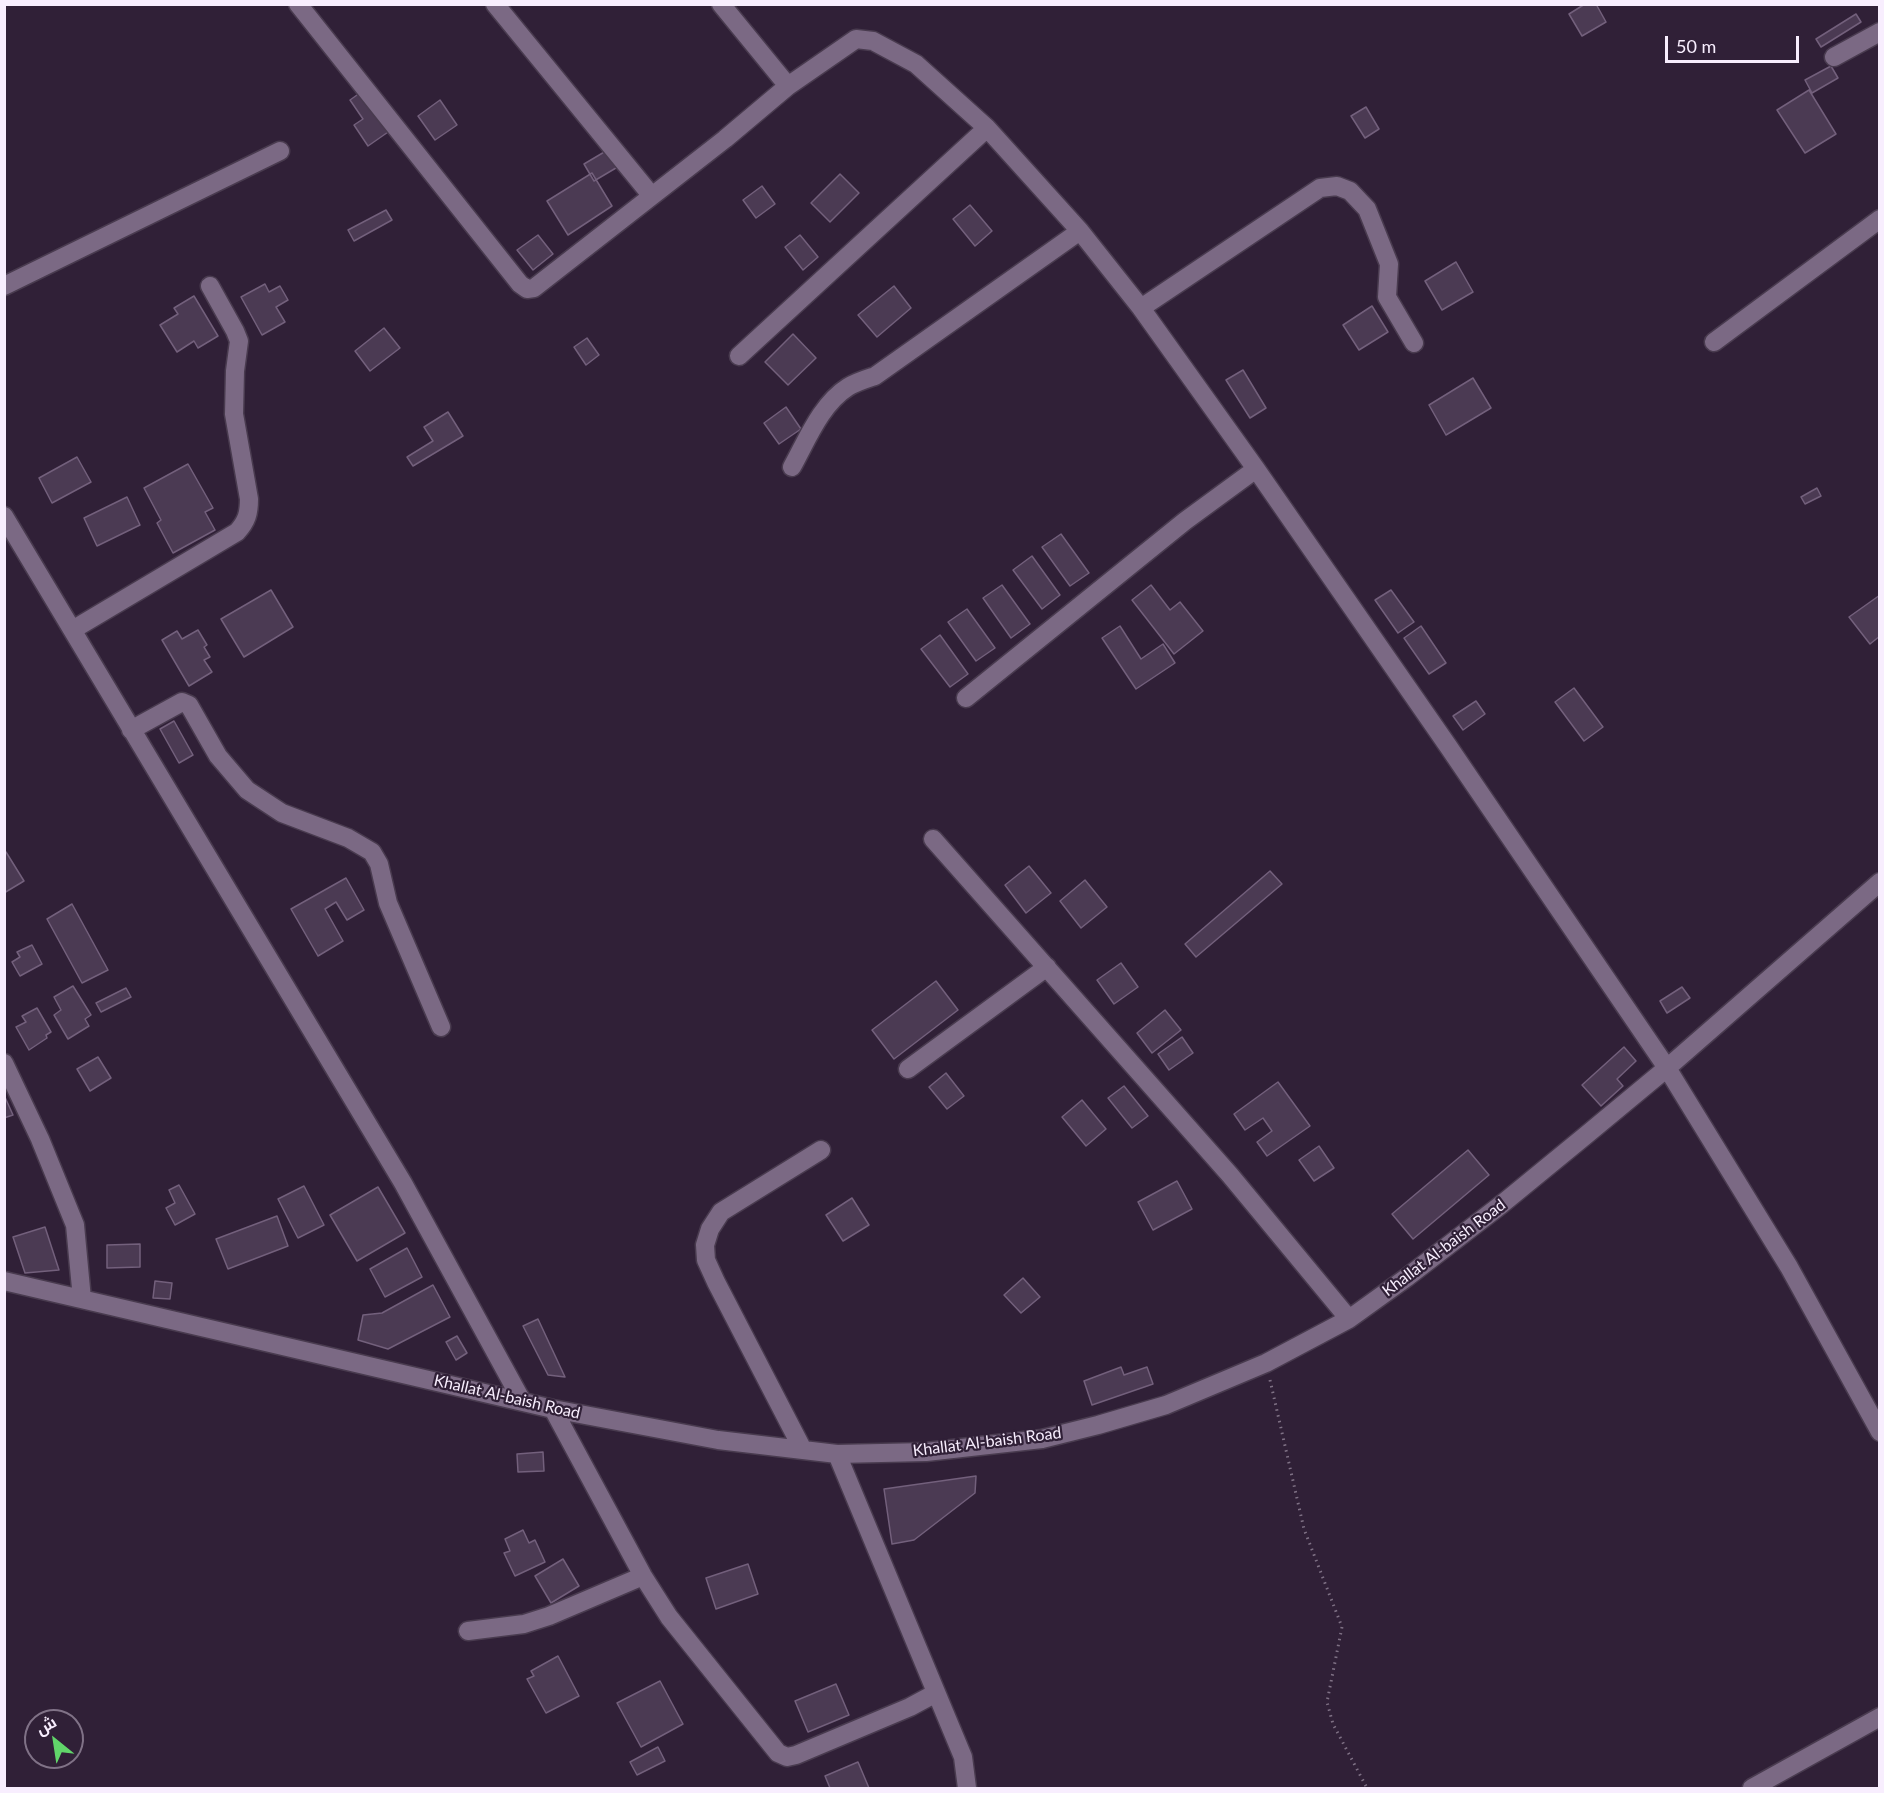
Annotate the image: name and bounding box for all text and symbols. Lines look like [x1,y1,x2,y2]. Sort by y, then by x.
scale bar [1668,24,1802,62]
text: 50 m [1676,35,1716,57]
street label: Khallat Al-baish Road [1379,1195,1509,1301]
street label: Khallat Al-baish Road [432,1371,582,1423]
street label: Khallat Al-baish Road [912,1423,1062,1461]
north arrow [24,1709,84,1769]
text: ش [32,1711,59,1738]

